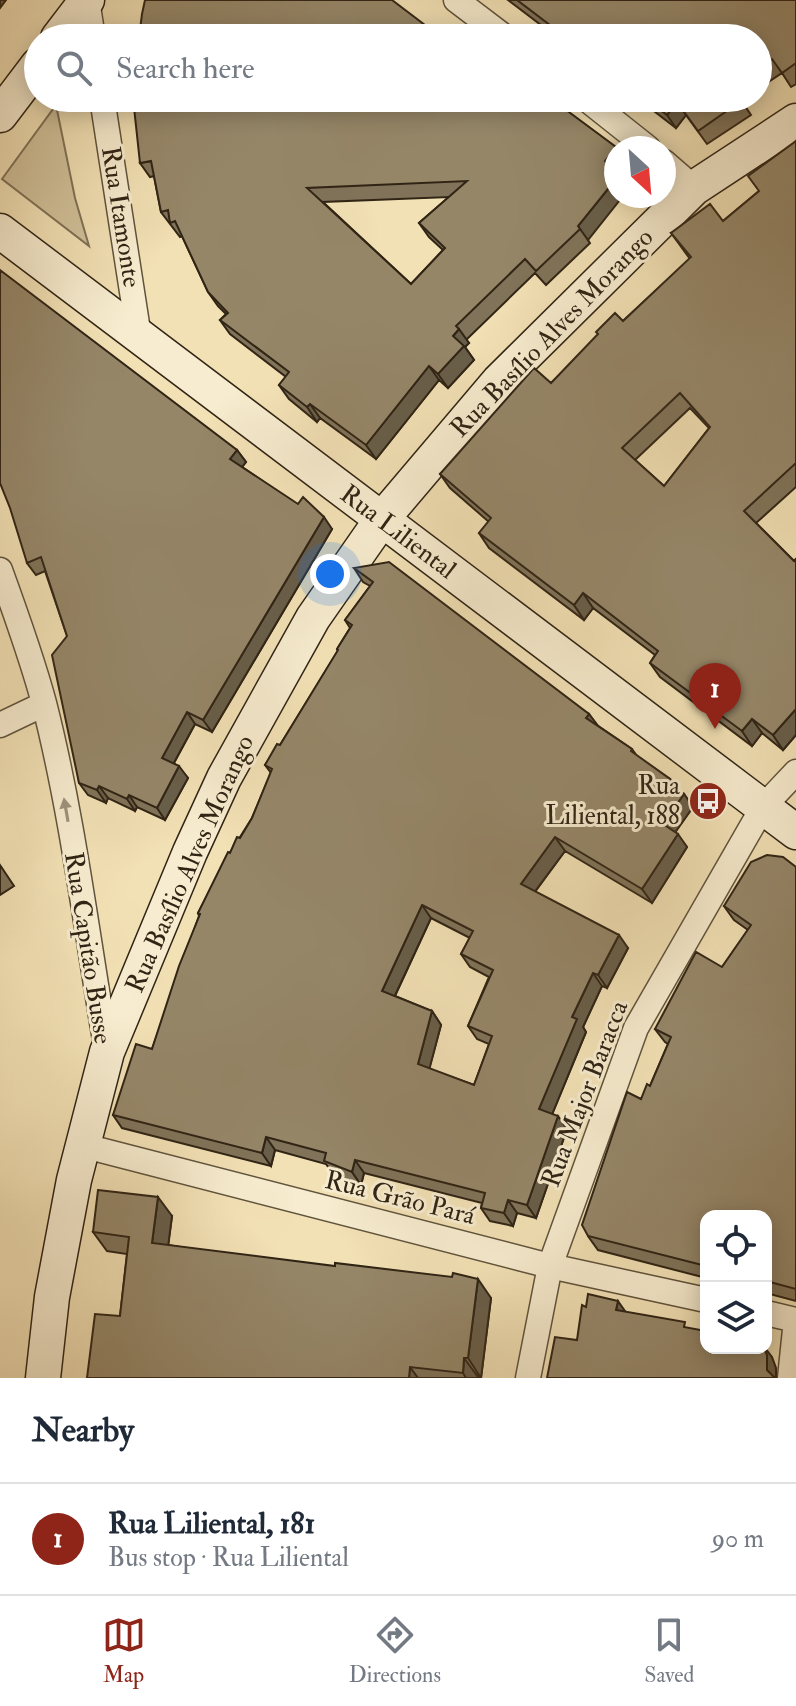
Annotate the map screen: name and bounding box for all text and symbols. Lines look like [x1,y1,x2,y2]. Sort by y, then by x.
search box [24,24,772,112]
icon: search [52,46,96,90]
text: Search here [116,50,255,87]
north arrow [604,136,676,208]
street label: Rua Itamonte [94,144,148,290]
street label: Rua Basílio Alves Morango [444,222,660,444]
street label: Rua Liliental [334,478,463,586]
your location [310,554,350,594]
pin: 1 [689,663,741,729]
street label: Rua Basílio Alves Morango [119,730,261,998]
place label: Rua Liliental, 188 [546,770,680,832]
bus stop icon: Rua Liliental, 188 [687,780,729,822]
one-way arrow [59,797,72,822]
street label: Rua Capitão Busse [56,850,119,1046]
street label: Rua Major Baracca [535,996,635,1192]
street label: Rua Grão Pará [321,1164,479,1232]
map controls [700,1210,772,1354]
button: locate [700,1210,772,1282]
button: layers [700,1282,772,1354]
text: Nearby [32,1409,134,1452]
text: Rua Liliental, 181 [108,1505,315,1542]
text: 1 [53,1523,63,1555]
text: 90 m [712,1523,764,1555]
text: Bus stop · Rua Liliental [108,1542,349,1574]
tab: Map [102,1613,146,1689]
tab: Directions [349,1613,441,1689]
tab: Saved [644,1613,694,1689]

